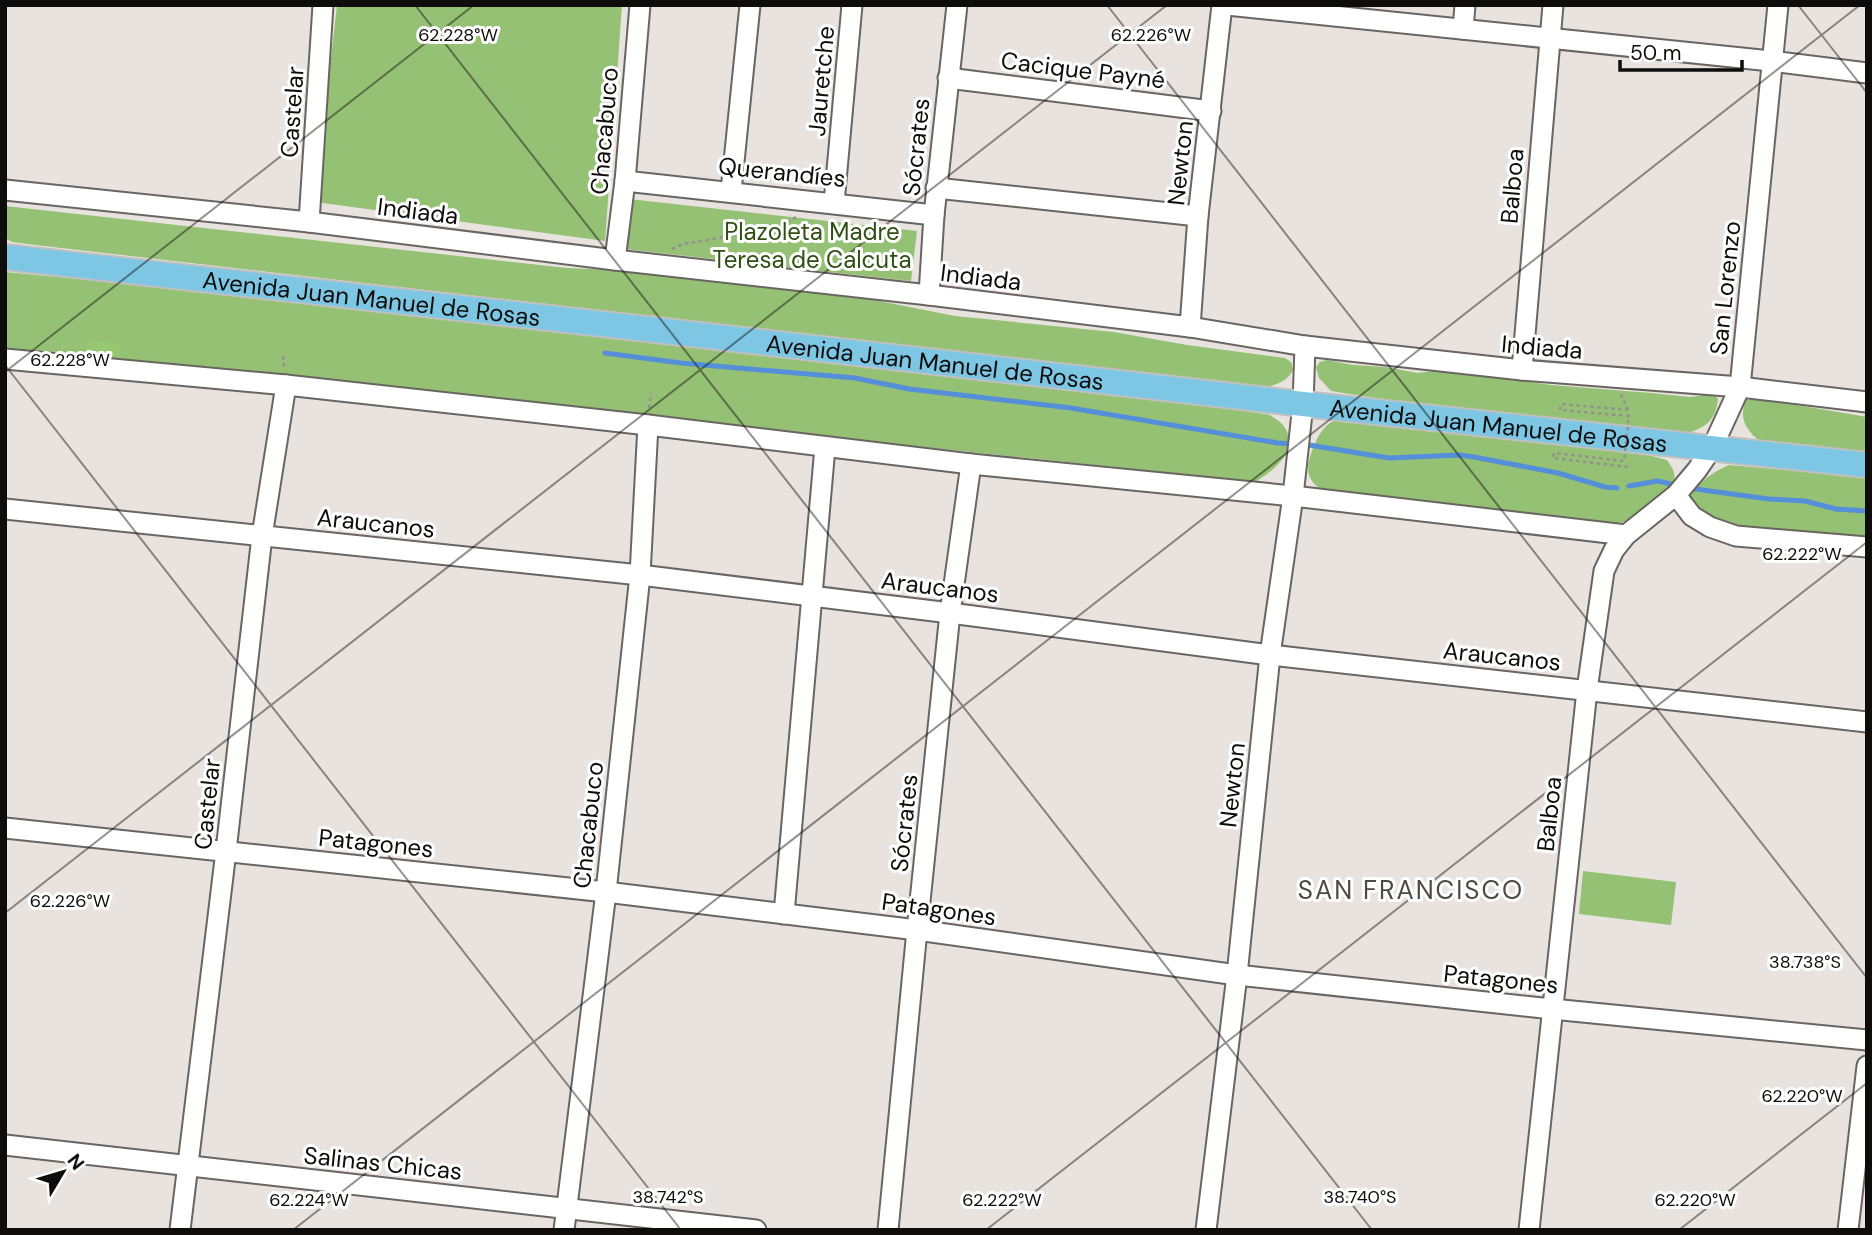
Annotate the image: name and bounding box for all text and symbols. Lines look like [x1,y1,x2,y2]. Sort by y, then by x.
text: 62.228°W [418,23,498,47]
text: 62.226°W [1111,23,1191,47]
street label: Jauretche [801,25,841,137]
scale bar [1620,28,1742,72]
text: 50 m [1630,39,1681,67]
street label: Cacique Payné [999,45,1167,95]
street label: Castelar [273,65,311,159]
street label: Chacabuco [583,66,625,196]
street label: Sócrates [895,97,937,197]
street label: Newton [1160,119,1200,207]
street label: Balboa [1493,147,1531,225]
street label: Querandíes [717,150,847,194]
street label: Indiada [376,191,460,231]
park label: Plazoleta Madre Teresa de Calcuta [712,216,912,275]
street label: San Lorenzo [1703,219,1747,357]
street label: Indiada [939,257,1023,297]
street label: Avenida Juan Manuel de Rosas [201,264,542,332]
street label: Avenida Juan Manuel de Rosas [765,327,1106,397]
street label: Indiada [1500,328,1584,366]
text: 62.228°W [30,348,110,372]
street label: Avenida Juan Manuel de Rosas [1328,391,1669,459]
street label: Araucanos [315,501,437,545]
text: 62.222°W [1762,542,1842,566]
street label: Araucanos [879,564,1001,610]
street label: Araucanos [1441,634,1563,678]
street label: Newton [1212,741,1252,829]
street label: Castelar [187,757,227,851]
street label: Chacabuco [566,760,610,890]
street label: Sócrates [883,773,925,873]
street label: Balboa [1530,775,1568,853]
street label: Patagones [317,822,435,864]
district label: SAN FRANCISCO [1298,873,1524,907]
street label: Patagones [880,886,998,932]
text: 62.226°W [30,889,110,913]
text: 38.738°S [1769,950,1841,974]
street label: Patagones [1442,958,1560,1000]
text: 62.220°W [1761,1084,1843,1108]
north arrow [28,1137,98,1207]
street label: Salinas Chicas [302,1139,464,1187]
text: N [62,1149,90,1175]
text: 38.742°S [632,1185,704,1209]
text: 38.740°S [1323,1185,1397,1209]
text: 62.224°W [269,1188,349,1212]
text: 62.222°W [962,1188,1042,1212]
text: 62.220°W [1654,1188,1736,1212]

